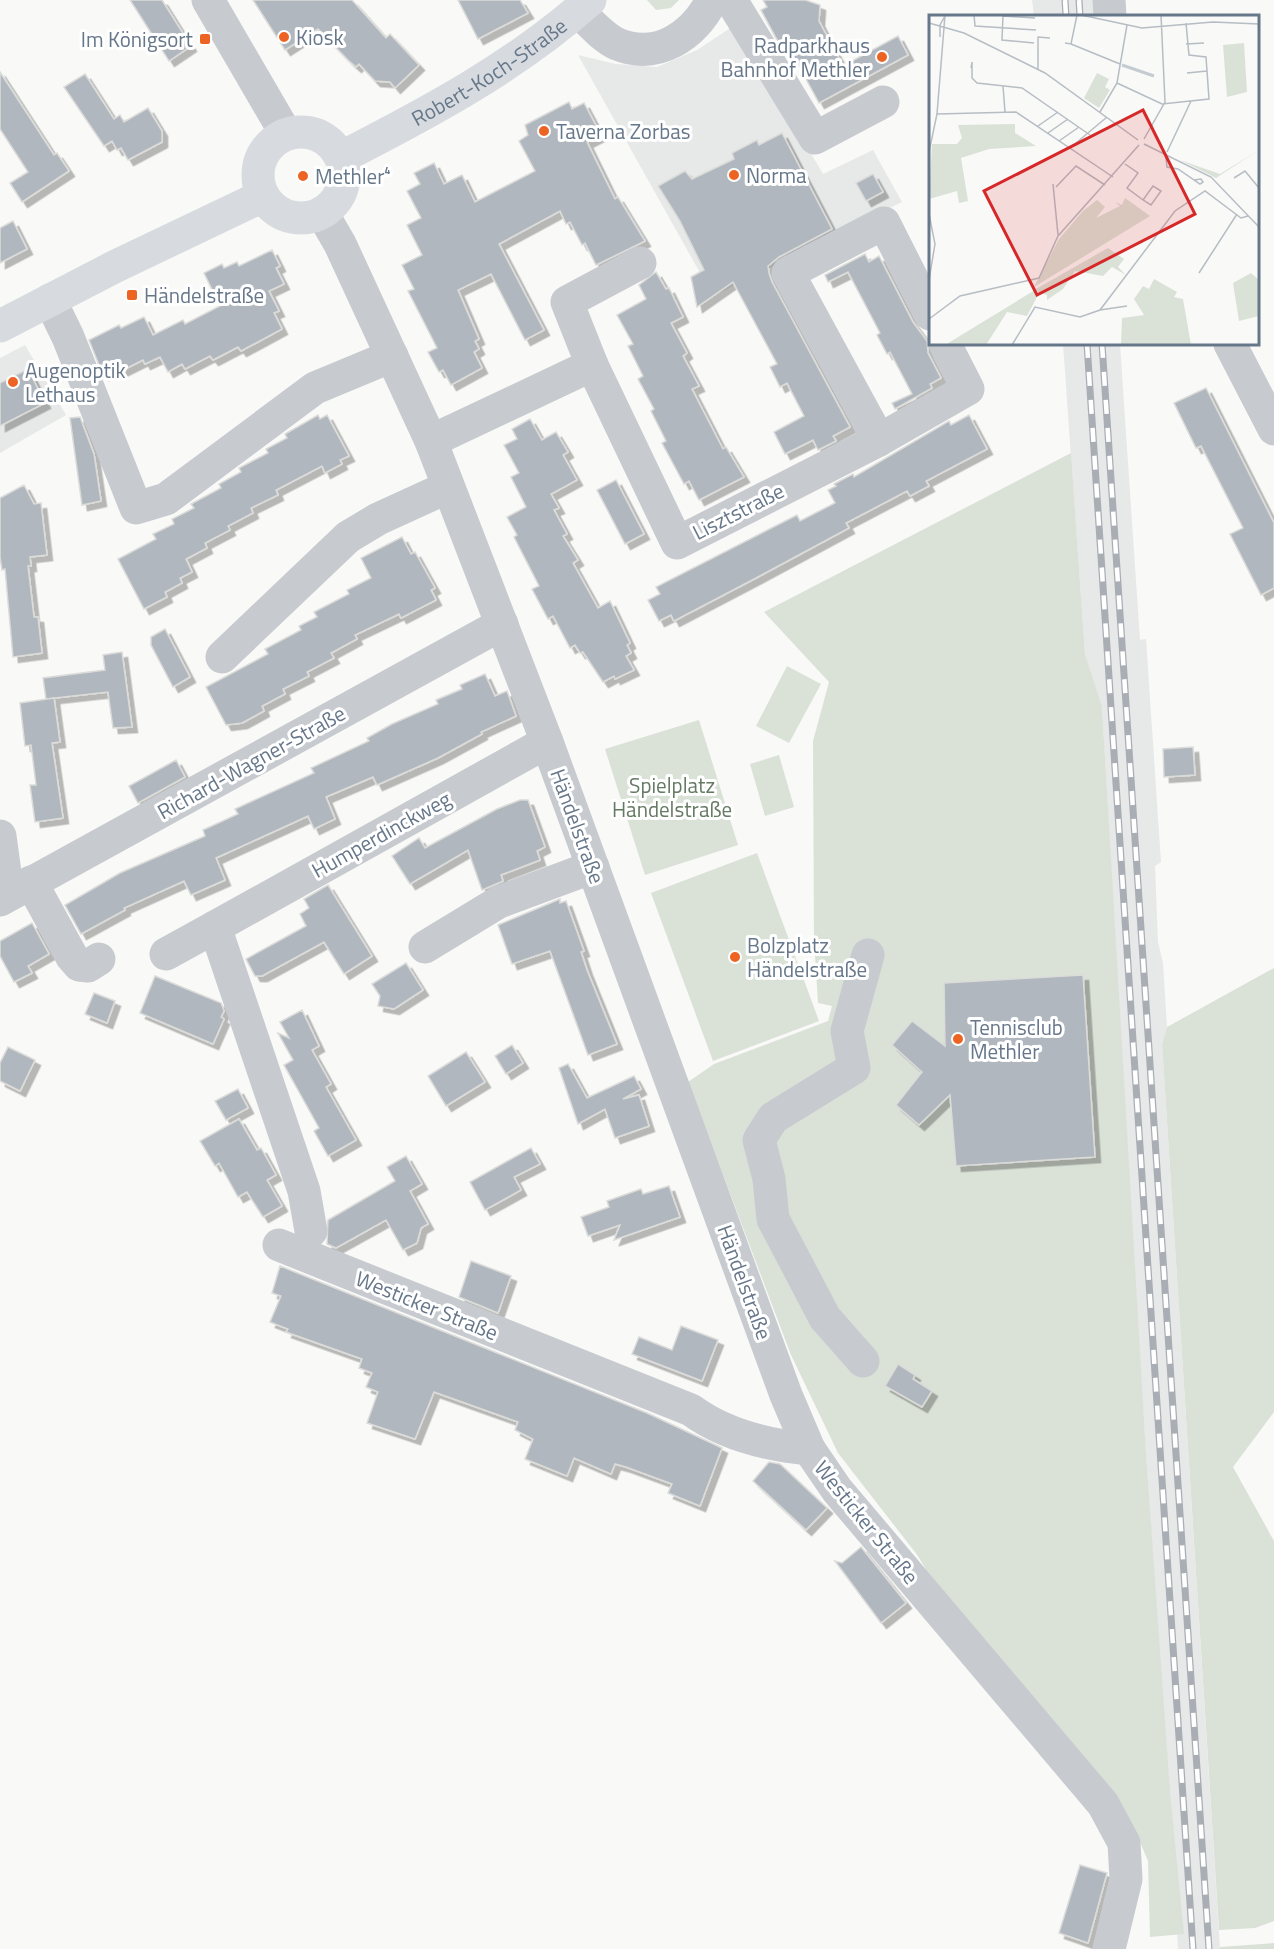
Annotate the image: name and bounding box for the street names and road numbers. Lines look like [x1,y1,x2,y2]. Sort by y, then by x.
street label: Robert-Koch-Straße [405,10,574,134]
street label: Lisztstraße [687,474,789,548]
street label: Richard-Wagner-Straße [151,697,351,827]
street label: Händelstraße [542,764,614,888]
street label: Humperdinckweg [305,782,457,886]
street label: Händelstraße [709,1220,781,1344]
street label: Westicker Straße [351,1262,503,1348]
street label: Westicker Straße [807,1453,927,1591]

